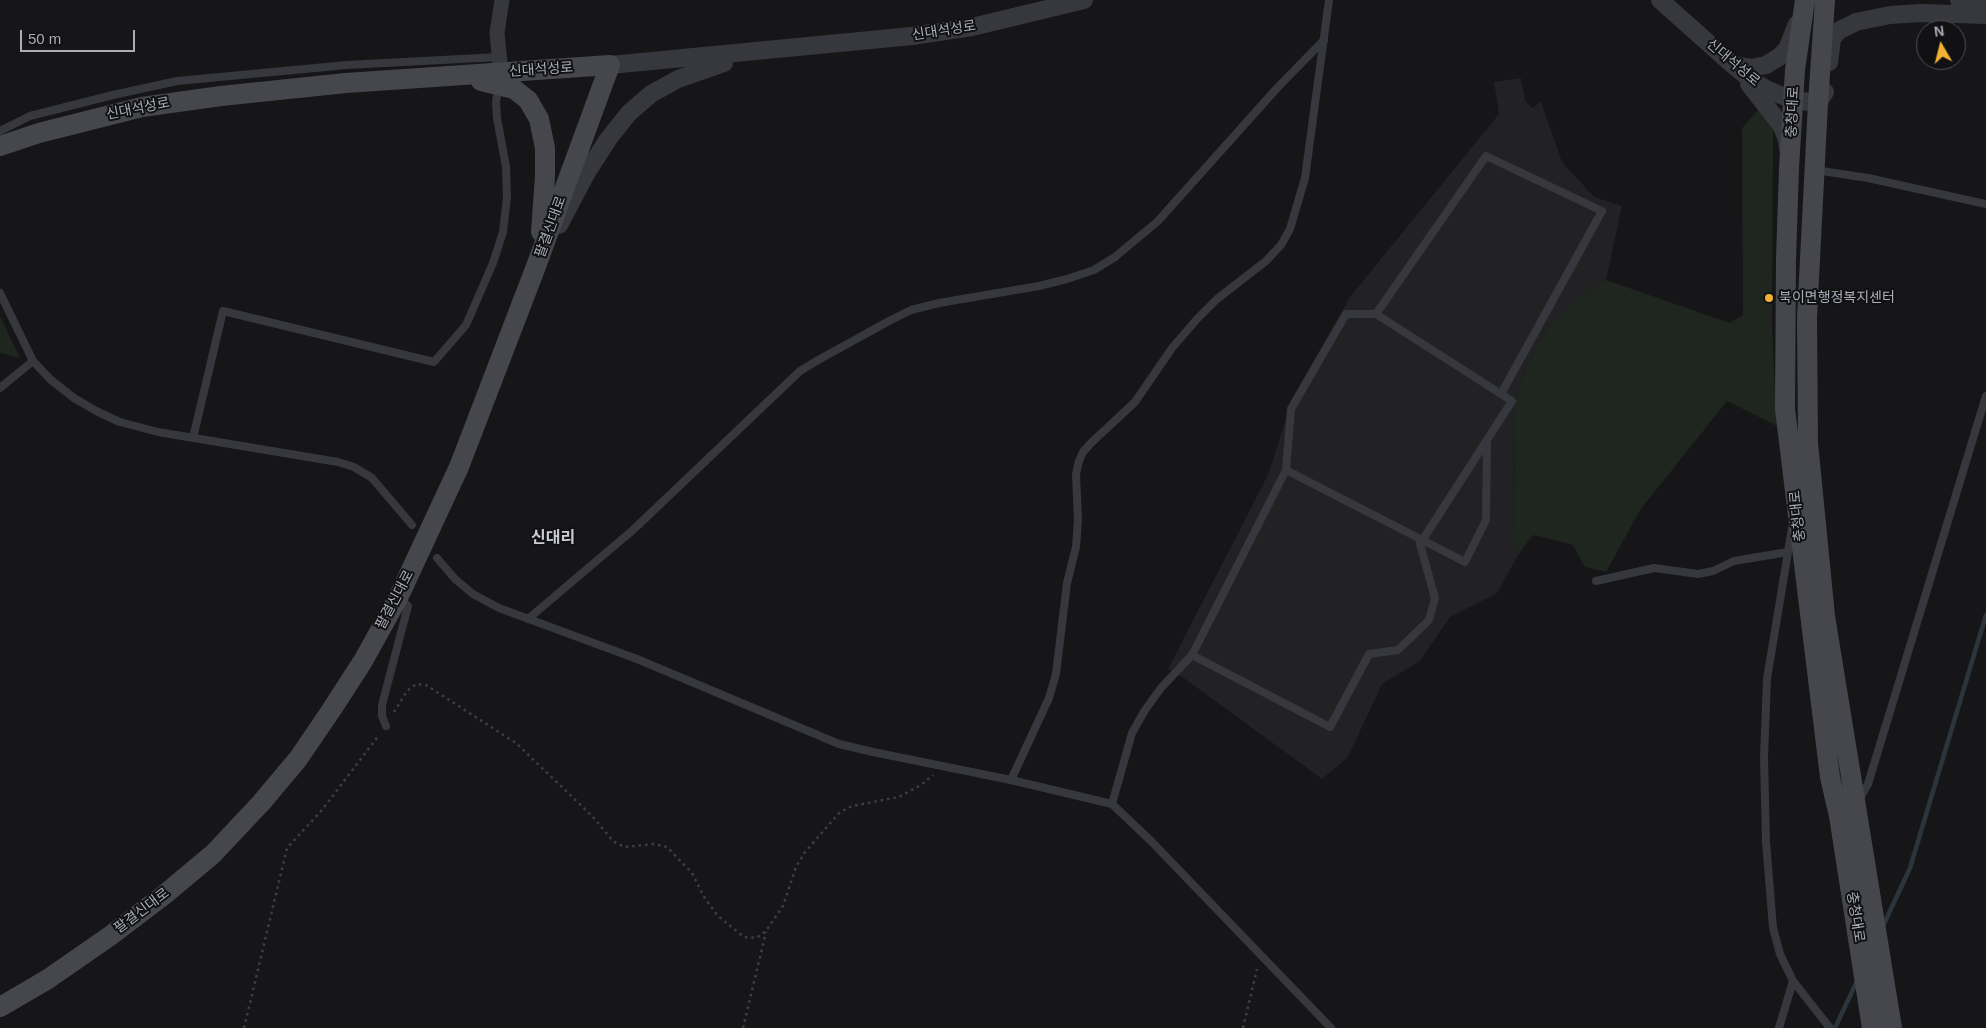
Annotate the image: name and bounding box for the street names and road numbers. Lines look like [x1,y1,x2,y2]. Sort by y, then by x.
street label: 신대석성로 [911,18,977,44]
street label: 신대석성로 [1703,36,1763,90]
street label: 신대석성로 [508,59,574,81]
street label: 충청대로 [1783,86,1803,138]
street label: 신대석성로 [105,95,171,123]
street label: 팔결신대로 [532,194,570,260]
street label: 충청대로 [1787,490,1809,542]
street label: 팔결신대로 [372,568,418,632]
street label: 팔결신대로 [111,885,173,937]
street label: 충청대로 [1843,890,1867,944]

